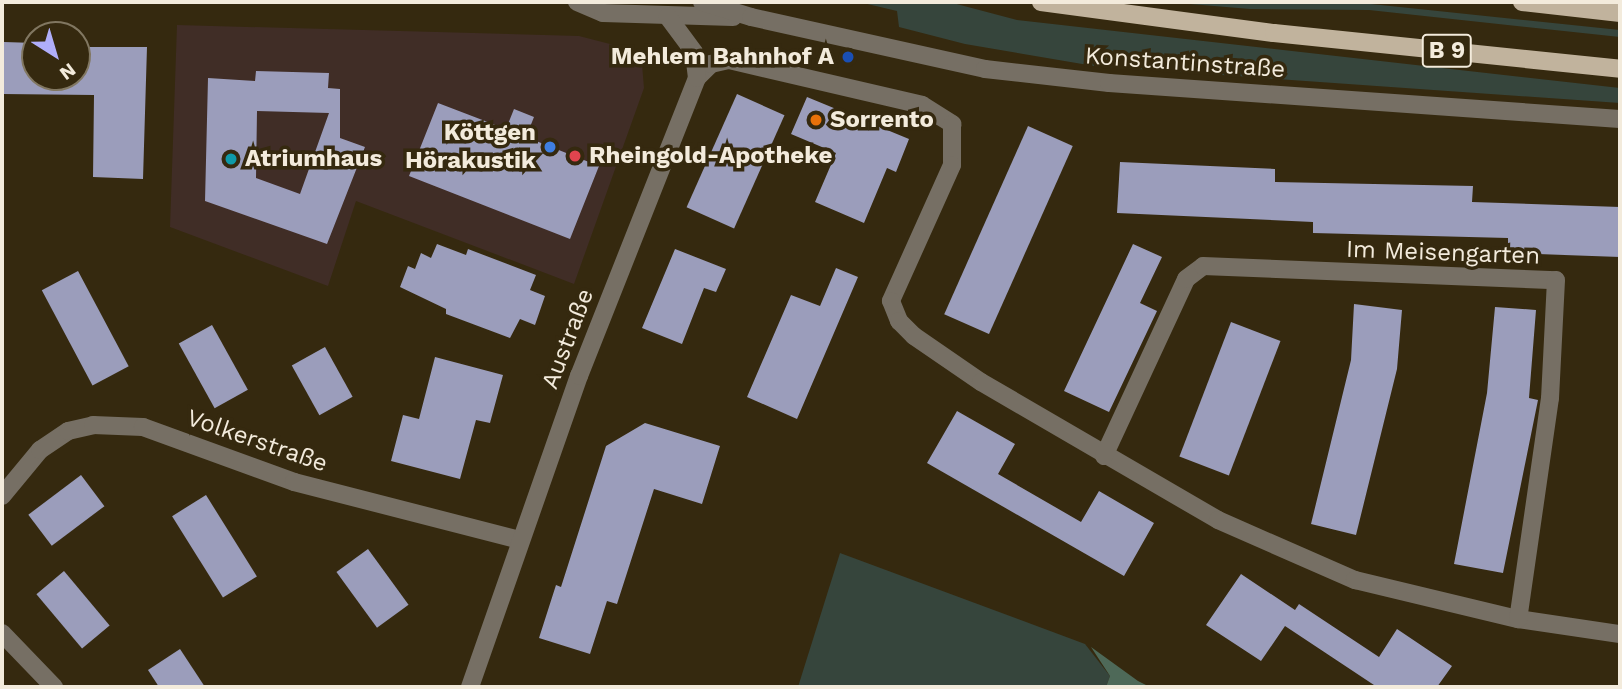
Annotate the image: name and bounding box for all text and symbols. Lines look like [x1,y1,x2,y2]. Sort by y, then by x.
north arrow [21,21,91,91]
road number: B 9 [1421,32,1473,70]
street label: Konstantinstraße [1084,42,1286,84]
place label: Mehlem Bahnhof A [610,43,834,71]
marker: Mehlem Bahnhof A [840,49,856,65]
text: N [55,58,80,85]
place label: Sorrento [830,106,934,134]
marker: Sorrento [808,112,824,128]
place label: Köttgen Hörakustik [405,119,536,175]
marker: Köttgen Hörakustik [542,139,558,155]
place label: Rheingold-Apotheke [589,142,832,170]
place label: Atriumhaus [245,145,382,173]
marker: Rheingold-Apotheke [567,148,583,164]
marker: Atriumhaus [223,151,239,167]
street label: Im Meisengarten [1346,235,1540,271]
street label: Austraße [536,285,600,393]
street label: Volkerstraße [183,403,331,479]

